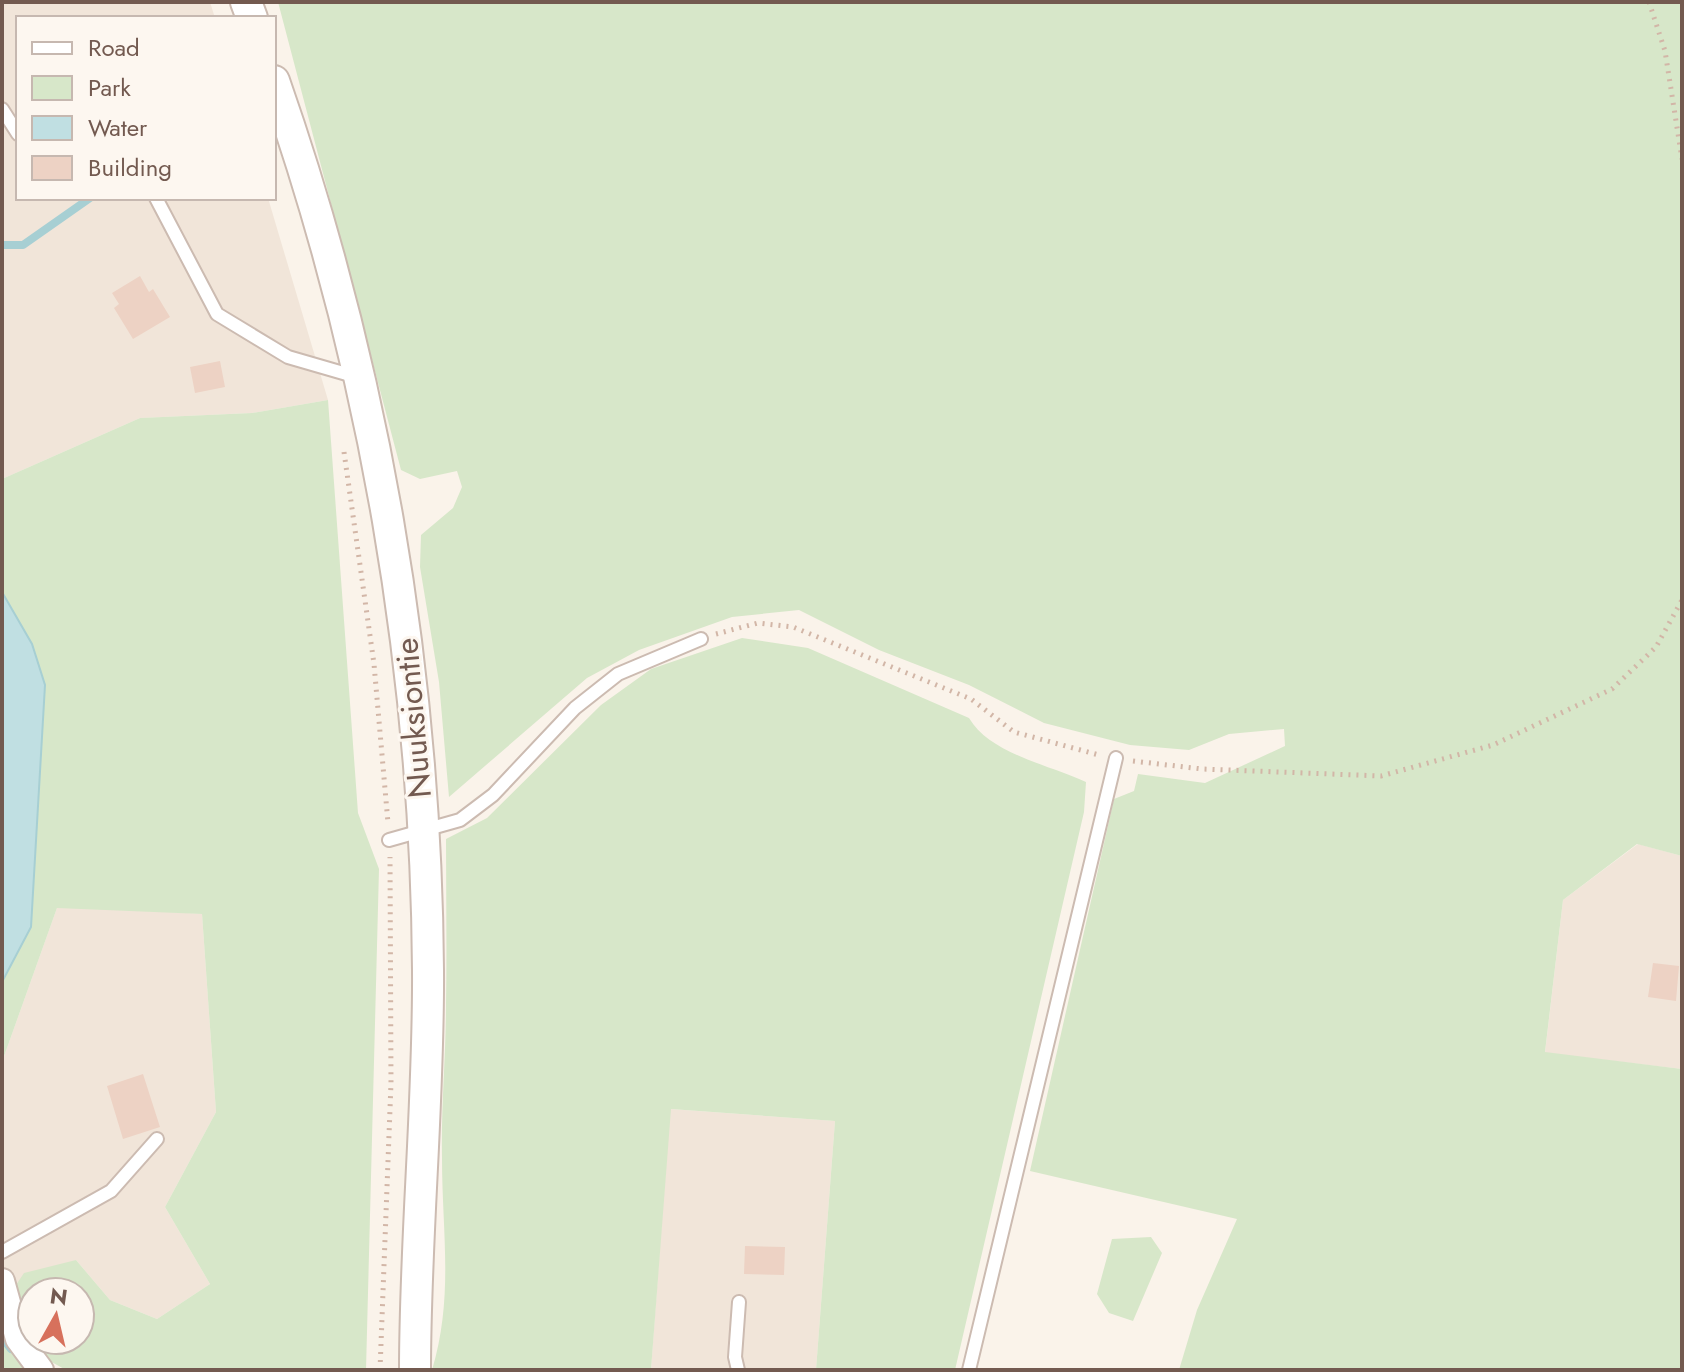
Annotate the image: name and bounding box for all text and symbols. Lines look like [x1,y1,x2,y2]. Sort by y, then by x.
legend [16,16,276,200]
text: Road [88,30,140,65]
text: Park [88,70,131,105]
text: Water [88,110,148,145]
text: Building [88,150,172,185]
street label: Nuuksiontie [383,636,443,800]
north arrow [16,1276,96,1356]
text: N [48,1279,70,1313]

